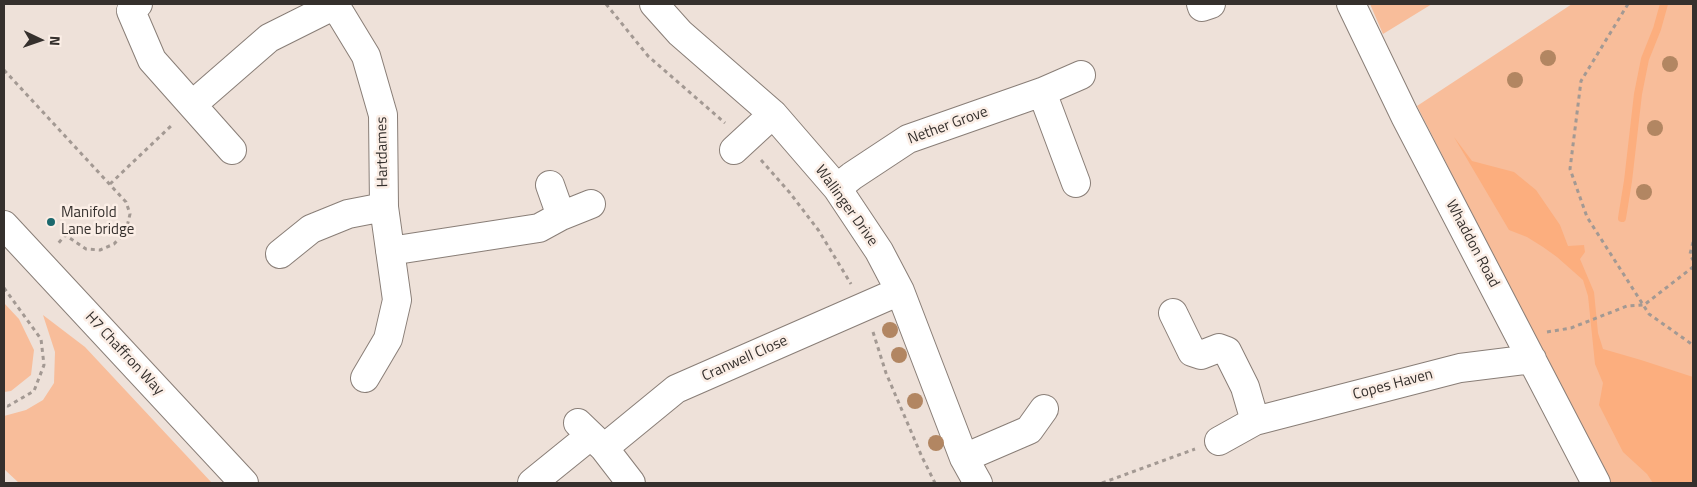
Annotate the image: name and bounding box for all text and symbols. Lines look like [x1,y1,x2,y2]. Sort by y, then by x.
north arrow [15,15,65,65]
text: N [45,35,66,46]
street label: Nether Grove [906,103,990,149]
street label: Hartdames [373,117,393,187]
street label: Wallinger Drive [811,162,881,250]
street label: Whaddon Road [1441,197,1503,291]
place label: Manifold Lane bridge [61,204,134,239]
marker: Manifold Lane bridge [45,216,57,228]
street label: H7 Chaffron Way [81,309,167,399]
street label: Cranwell Close [699,332,791,386]
street label: Copes Haven [1351,366,1435,404]

